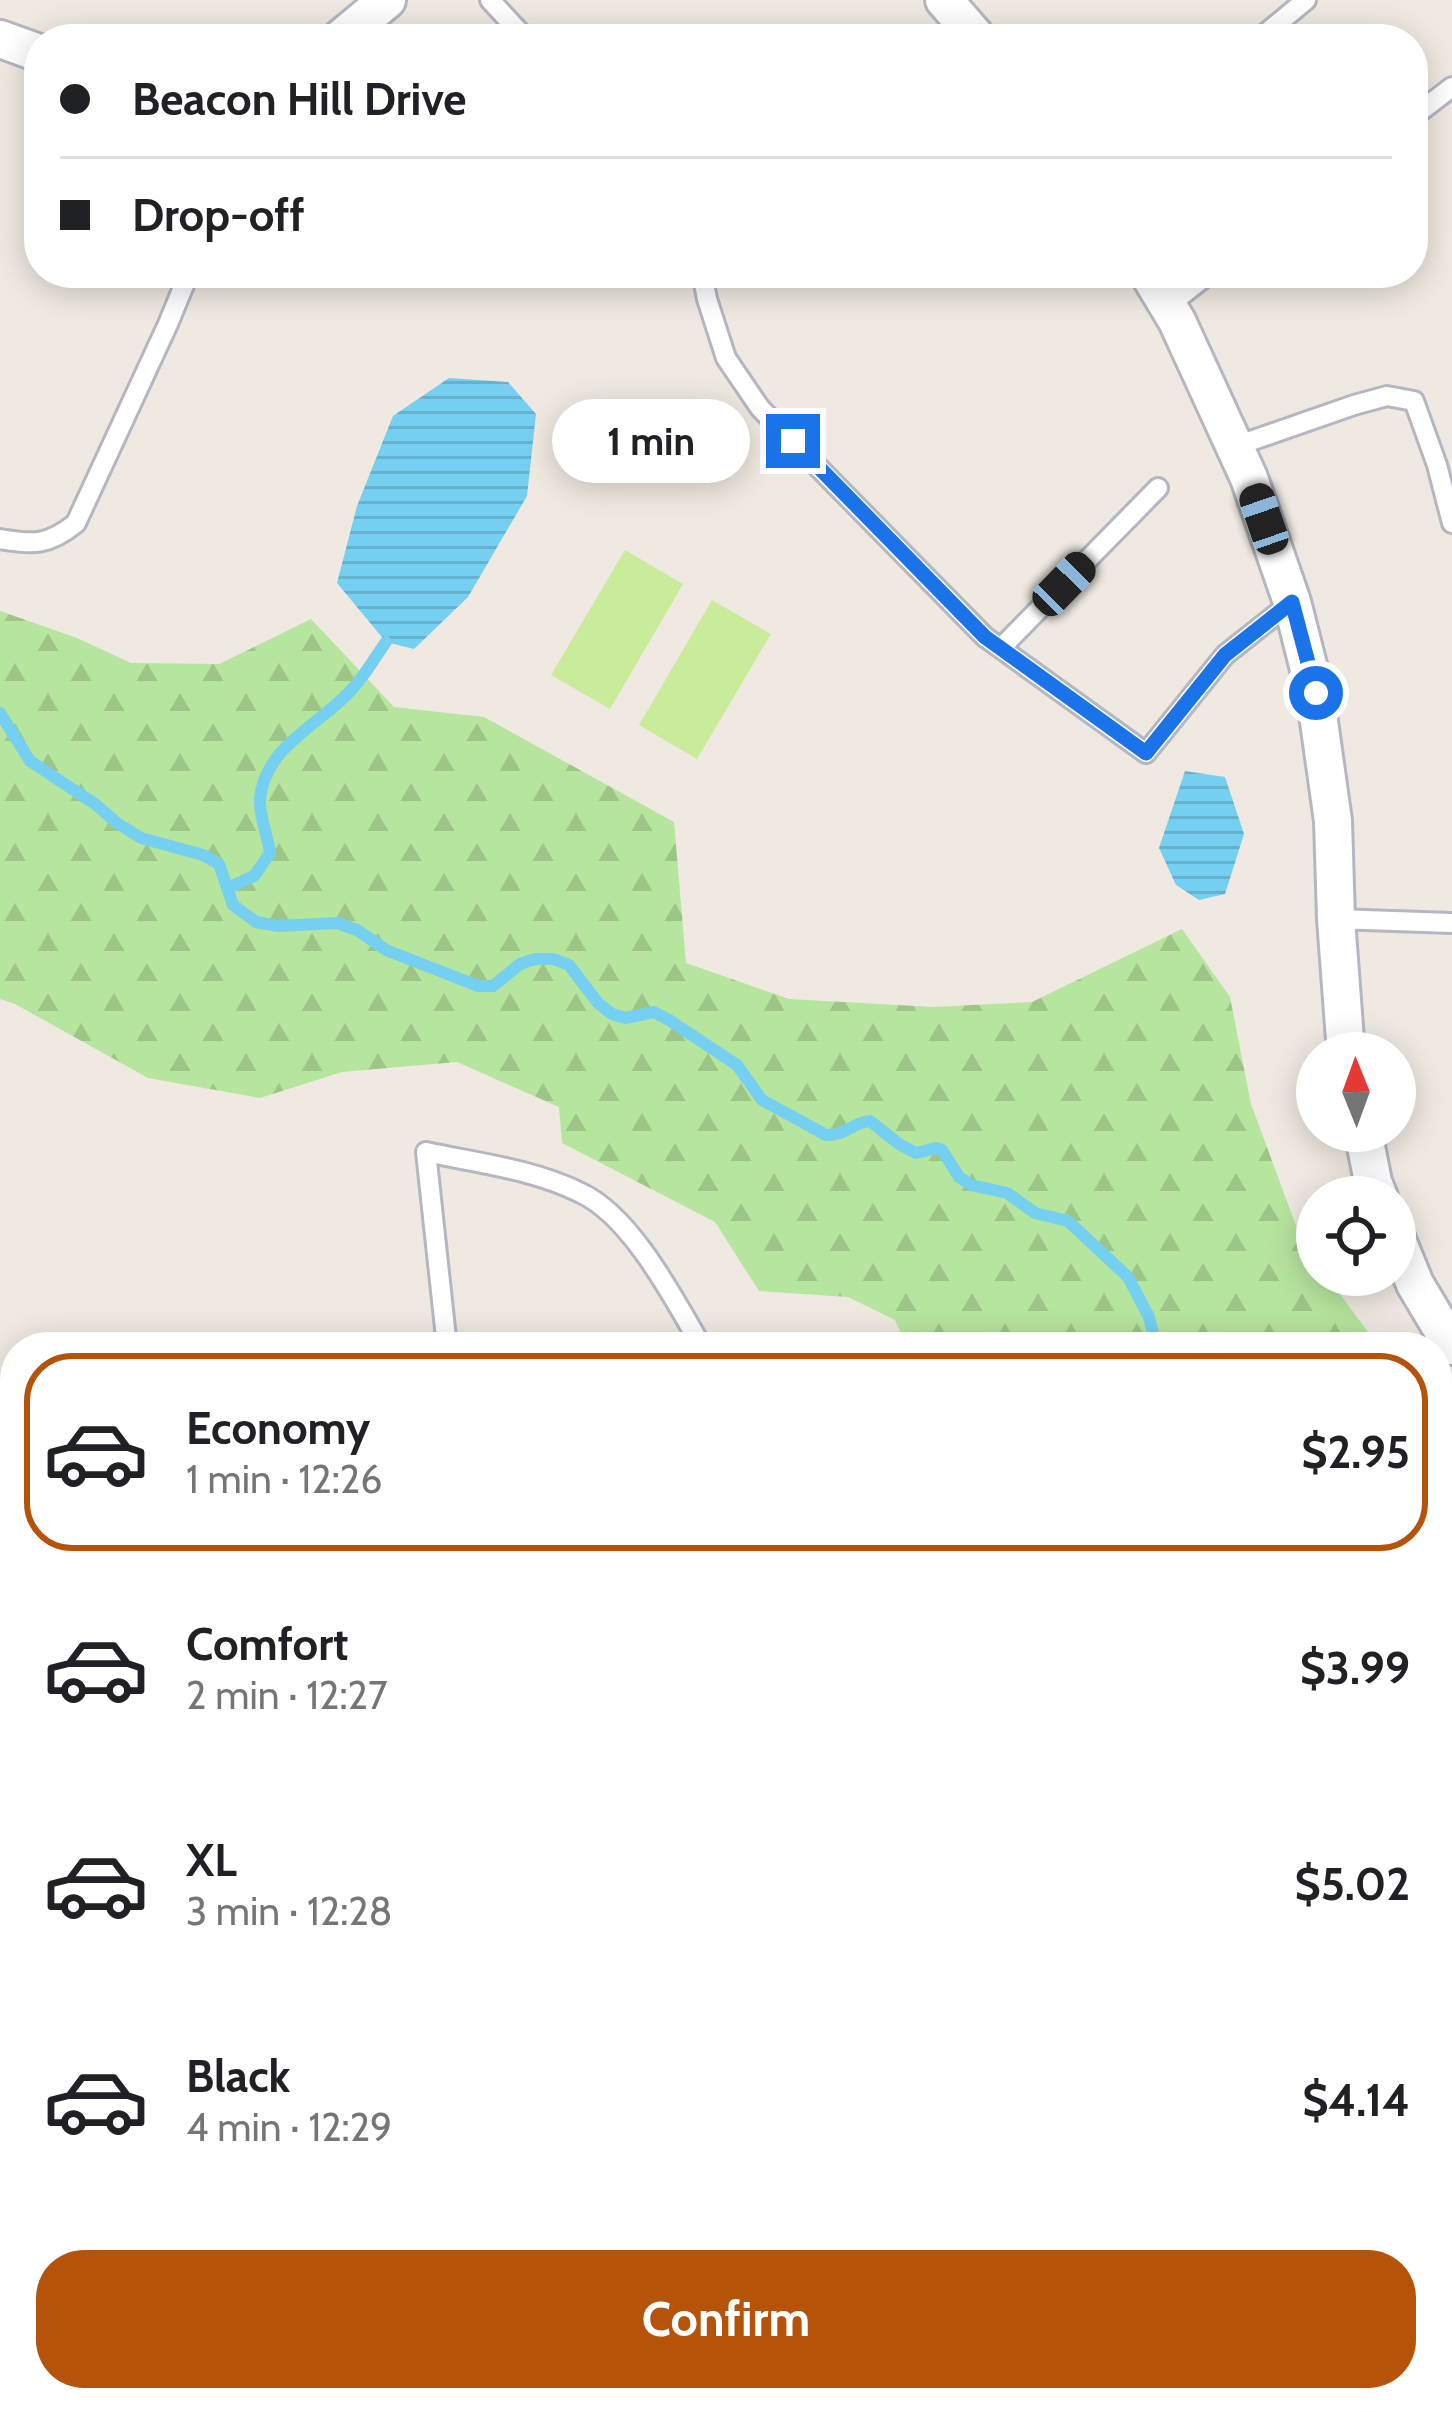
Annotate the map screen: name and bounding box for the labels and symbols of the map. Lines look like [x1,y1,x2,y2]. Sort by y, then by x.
callout: 1 min [553,399,751,483]
route end [766,414,820,468]
car [1235,479,1293,559]
car [1026,546,1102,622]
route start [1289,666,1343,720]
north arrow [1296,1032,1416,1152]

